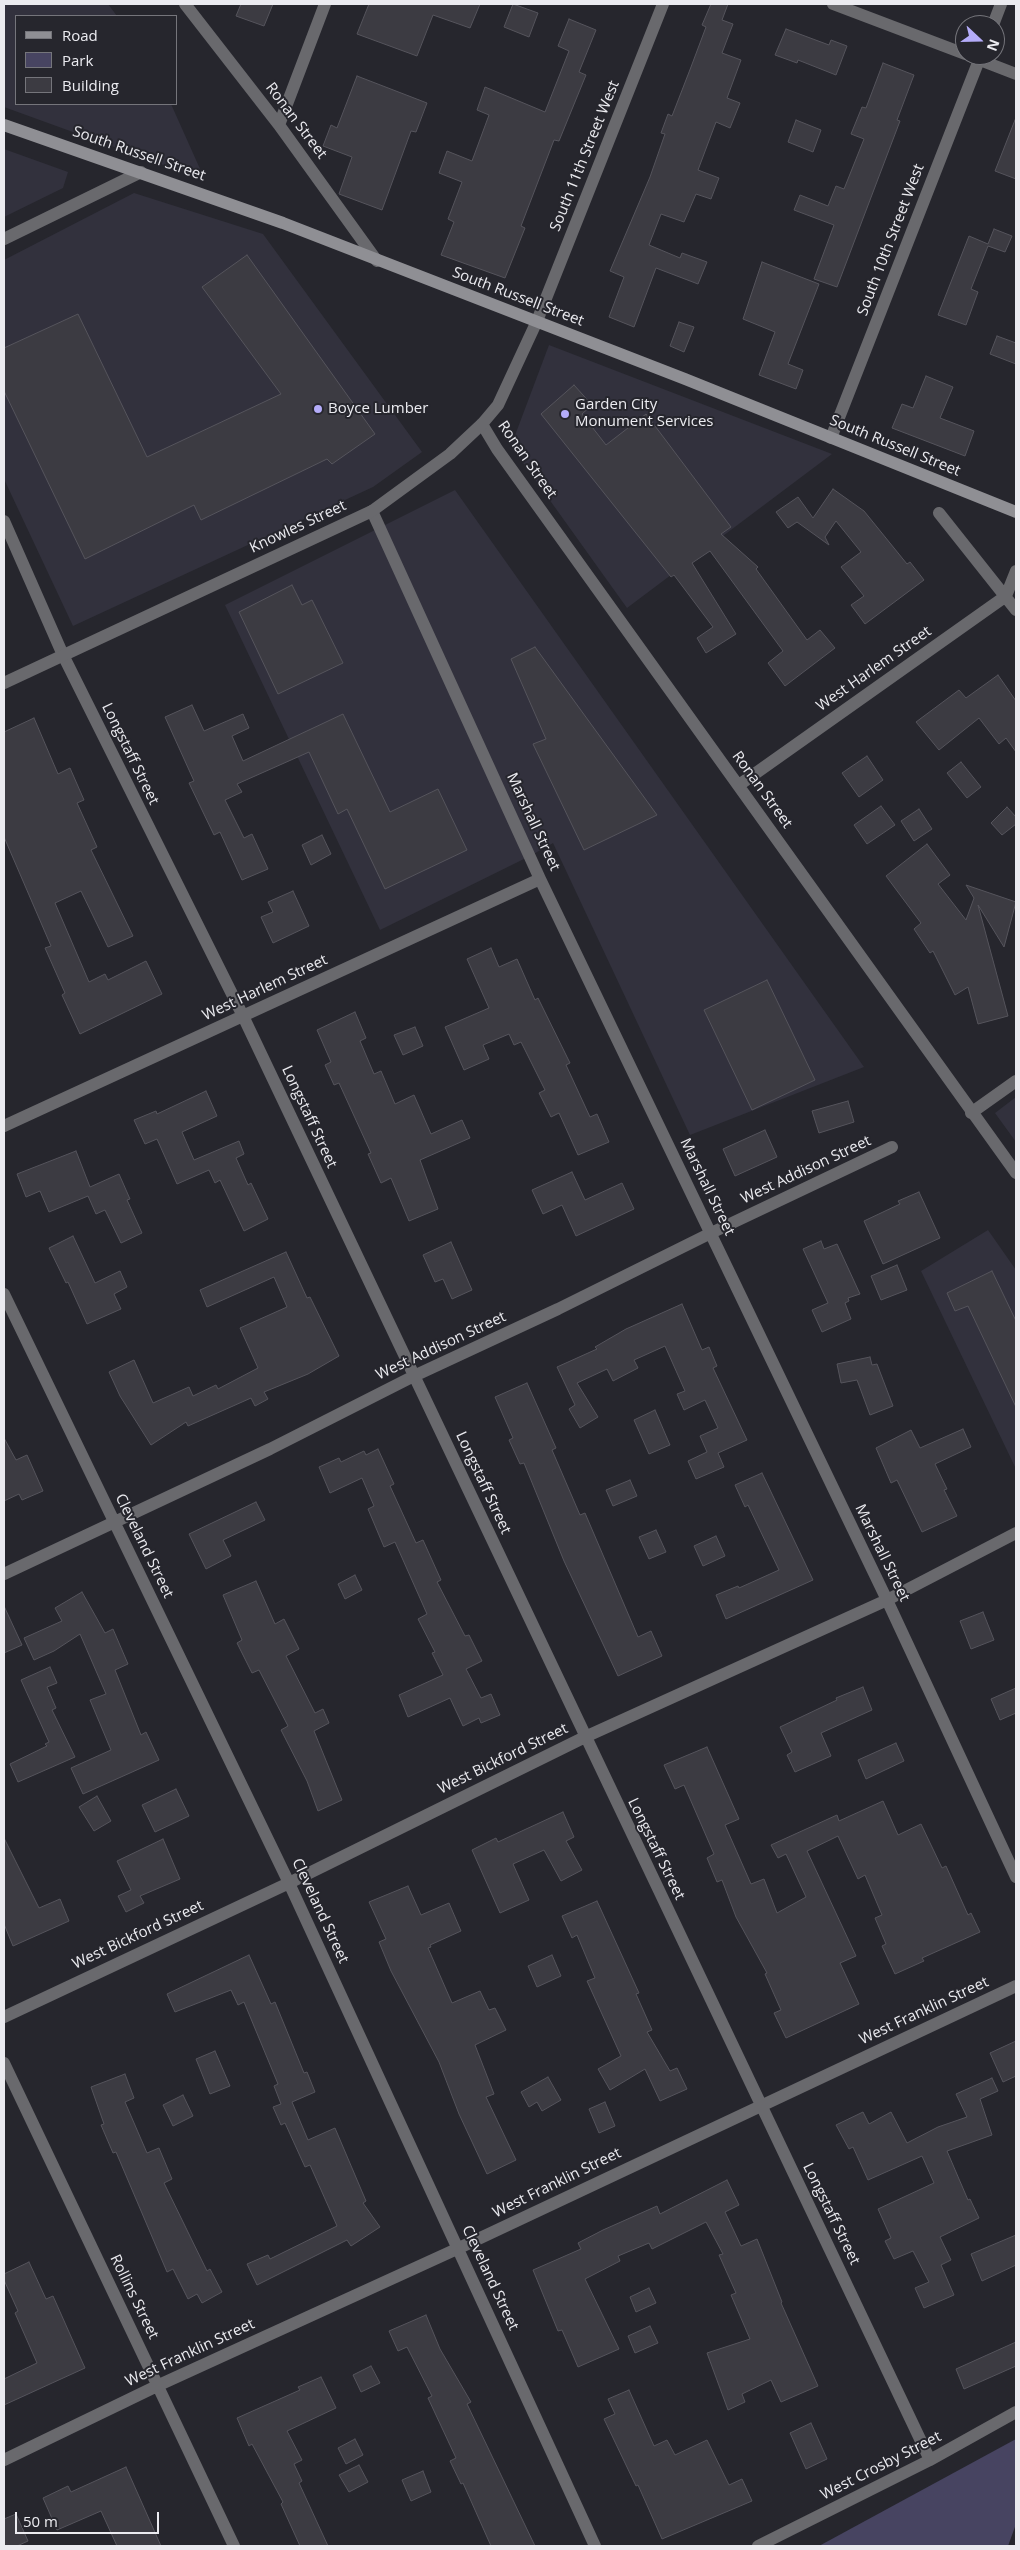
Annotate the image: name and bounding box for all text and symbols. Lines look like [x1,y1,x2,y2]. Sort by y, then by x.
legend [15,15,178,105]
north arrow [955,15,1005,65]
text: Road [62,25,98,45]
text: N [983,36,1004,54]
text: Park [62,50,93,70]
text: Building [62,75,119,95]
street label: South 11th Street West [546,78,624,234]
street label: Ronan Street [261,79,331,163]
street label: South Russell Street [70,123,208,185]
street label: South 10th Street West [854,162,928,318]
street label: South Russell Street [450,264,586,330]
place label: Garden City Monument Services [575,396,713,431]
place label: Boyce Lumber [328,400,428,418]
marker: Boyce Lumber [312,403,324,415]
marker: Garden City Monument Services [559,408,571,420]
street label: South Russell Street [827,412,963,480]
street label: Ronan Street [494,418,560,502]
street label: Knowles Street [247,497,349,557]
street label: West Harlem Street [813,623,935,715]
street label: Longstaff Street [98,700,162,808]
street label: Ronan Street [728,748,796,832]
street label: Marshall Street [502,770,564,874]
street label: West Harlem Street [200,951,330,1025]
street label: Longstaff Street [277,1063,341,1171]
street label: West Addison Street [738,1132,874,1208]
street label: Marshall Street [676,1135,738,1239]
street label: West Addison Street [373,1308,509,1384]
street label: Longstaff Street [451,1429,515,1537]
street label: Cleveland Street [111,1491,177,1601]
street label: Marshall Street [851,1501,913,1605]
street label: West Bickford Street [435,1720,571,1798]
street label: Longstaff Street [624,1795,688,1903]
street label: Cleveland Street [288,1856,352,1966]
street label: West Bickford Street [70,1897,206,1973]
street label: West Franklin Street [857,1973,991,2049]
street label: West Franklin Street [490,2144,624,2222]
street label: Longstaff Street [799,2160,863,2268]
street label: Cleveland Street [458,2223,522,2333]
street label: Rollins Street [106,2252,162,2342]
street label: West Franklin Street [123,2315,257,2391]
street label: West Crosby Street [818,2428,944,2504]
scale bar [18,2502,161,2534]
text: 50 m [23,2511,58,2531]

